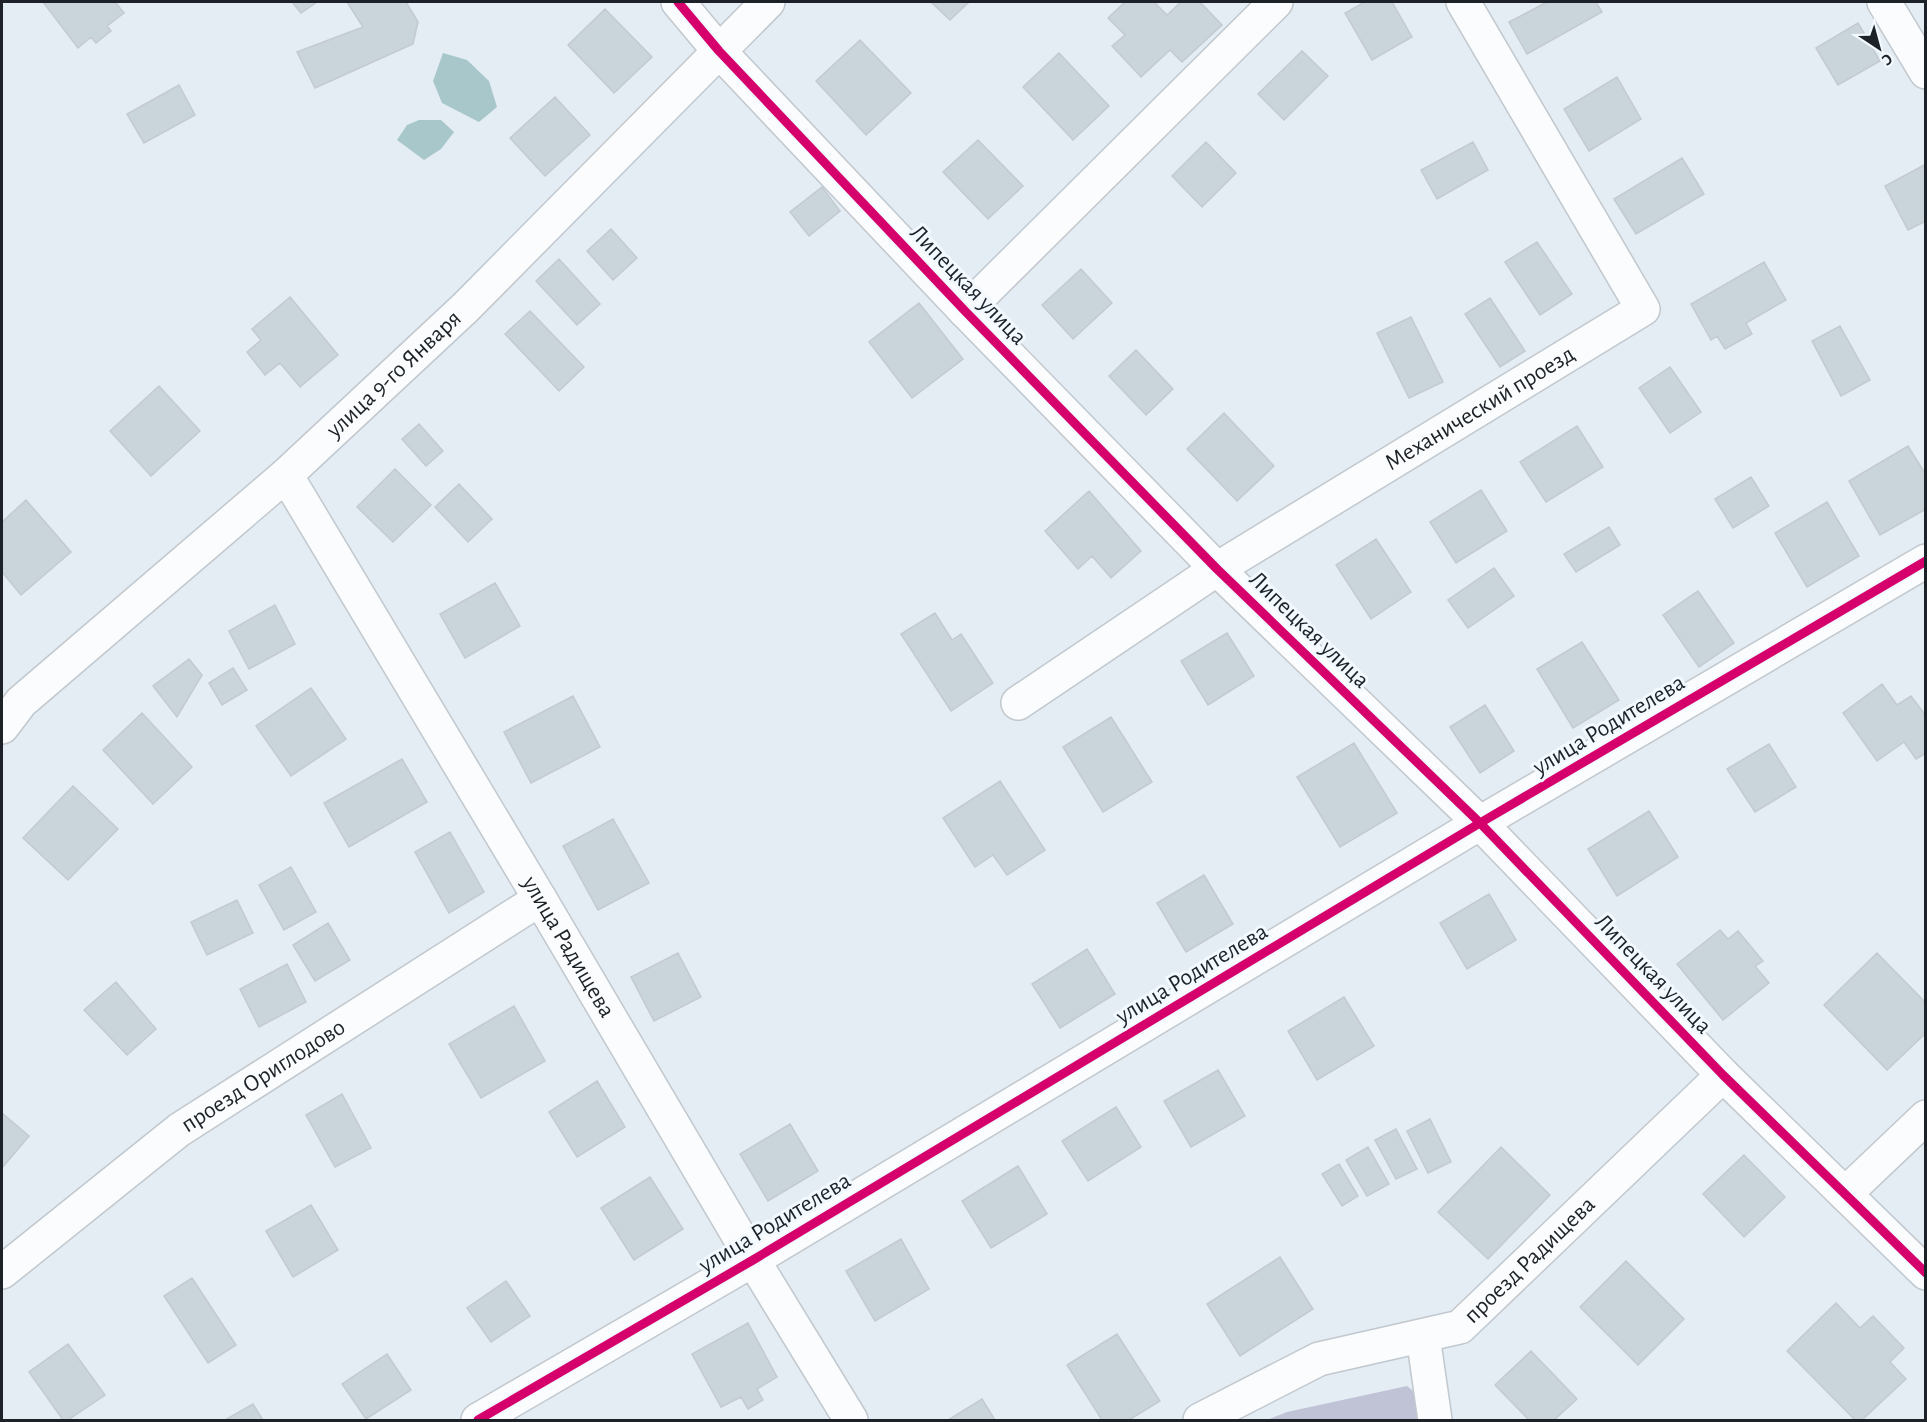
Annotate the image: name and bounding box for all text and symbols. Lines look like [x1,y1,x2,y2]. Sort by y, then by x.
north arrow [1849,18,1909,78]
text: С [1879,50,1896,68]
street label: Липецкая улица [905,220,1031,350]
street label: улица 9-го Января [321,306,466,443]
street label: Механический проезд [1381,342,1579,475]
street label: Липецкая улица [1244,567,1374,693]
street label: улица Родителева [1528,670,1689,780]
street label: улица Радищева [517,871,619,1022]
street label: Липецкая улица [1590,909,1716,1039]
street label: улица Родителева [1111,919,1272,1029]
street label: проезд Ориглодово [177,1015,350,1137]
street label: улица Родителева [694,1168,855,1278]
street label: проезд Радищева [1460,1192,1600,1328]

